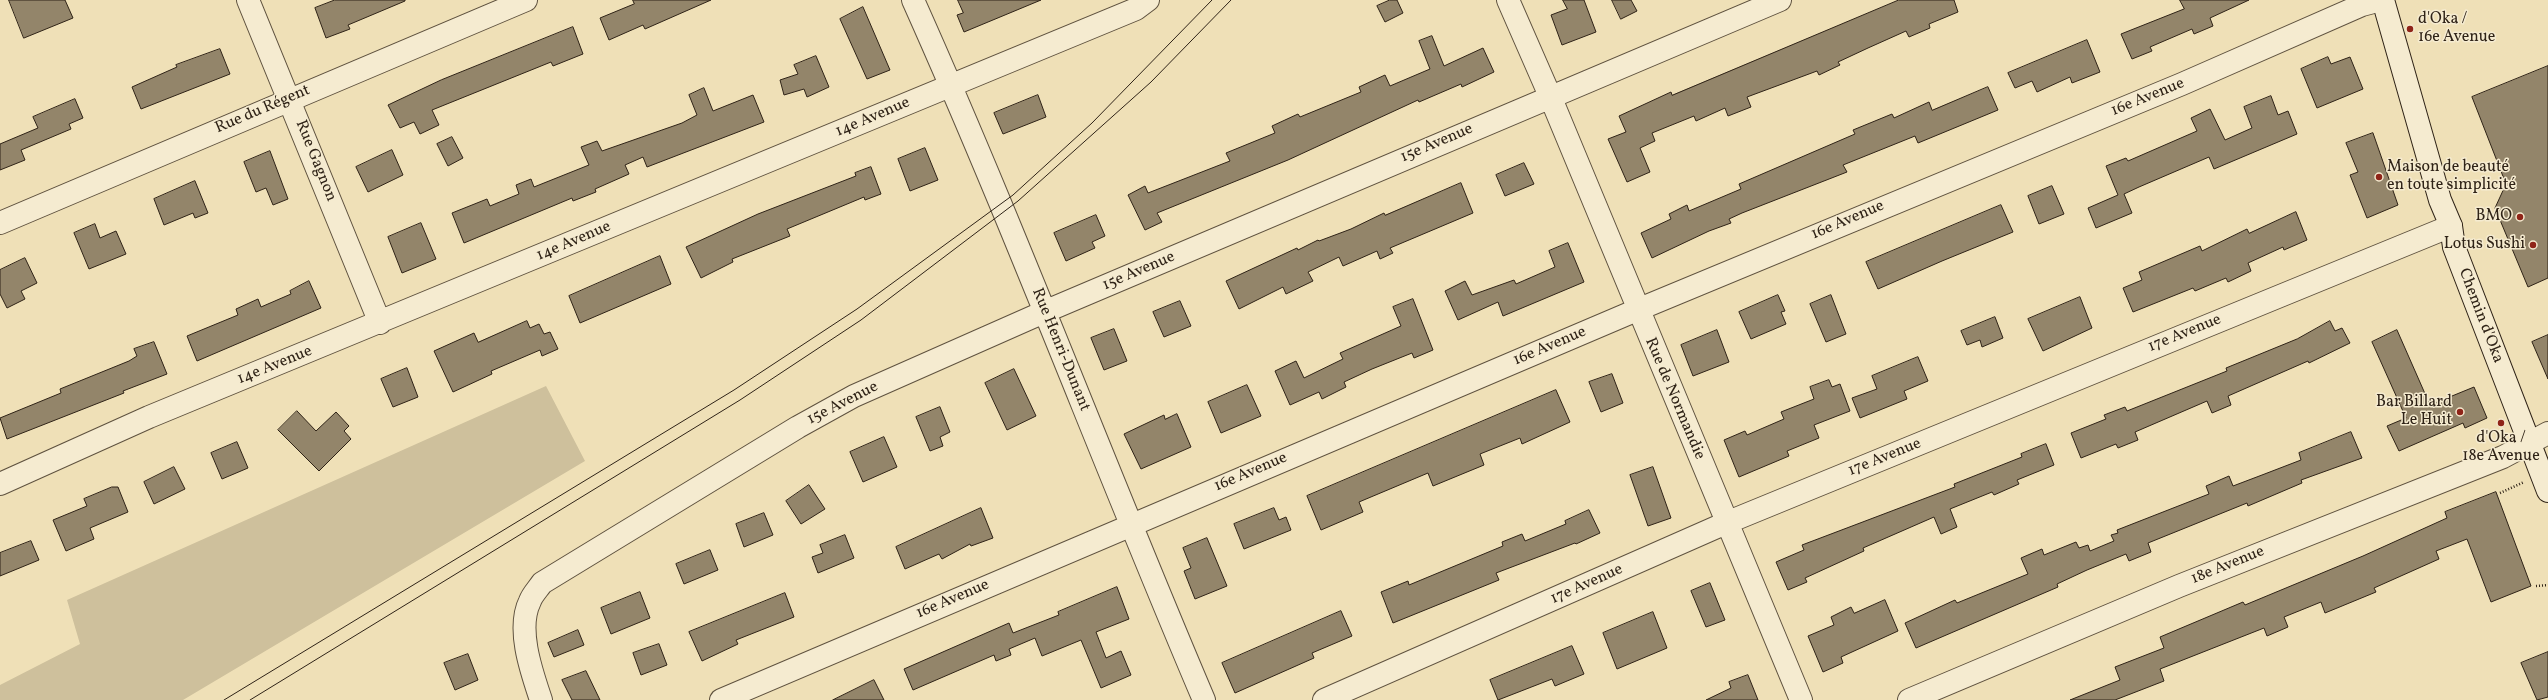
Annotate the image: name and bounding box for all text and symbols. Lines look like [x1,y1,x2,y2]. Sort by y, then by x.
place label: d'Oka / 16e Avenue [2418,10,2495,48]
marker: d'Oka / 16e Avenue [2405,24,2415,34]
street label: 16e Avenue [2109,75,2187,121]
street label: Rue du Régent [213,81,313,139]
street label: 14e Avenue [833,94,913,142]
street label: Rue Gagnon [290,117,340,205]
street label: 15e Avenue [1398,120,1476,168]
place label: Maison de beauté en toute simplicité [2387,158,2516,196]
marker: Maison de beauté en toute simplicité [2374,172,2384,182]
street label: 16e Avenue [1809,197,1887,245]
place label: BMO [2476,207,2512,227]
marker: BMO [2515,212,2525,222]
street label: 14e Avenue [534,218,614,266]
place label: Lotus Sushi [2444,235,2525,255]
marker: Lotus Sushi [2528,240,2538,250]
street label: 15e Avenue [1100,248,1178,296]
street label: Chemin d'Oka [2453,266,2507,366]
street label: Rue Henri-Dunant [1027,286,1093,414]
street label: 17e Avenue [2146,311,2224,357]
street label: 16e Avenue [1511,323,1589,371]
street label: Rue de Normandie [1640,335,1708,463]
street label: 14e Avenue [235,342,315,390]
street label: 15e Avenue [804,378,882,430]
place label: Bar Billard Le Huit [2376,393,2452,431]
marker: Bar Billard Le Huit [2455,407,2465,417]
marker: d'Oka / 18e Avenue [2496,418,2506,428]
place label: d'Oka / 18e Avenue [2462,429,2540,467]
street label: 17e Avenue [1846,435,1924,481]
street label: 16e Avenue [1212,449,1290,497]
street label: 18e Avenue [2188,543,2268,589]
street label: 17e Avenue [1548,561,1626,609]
street label: 16e Avenue [914,576,992,624]

